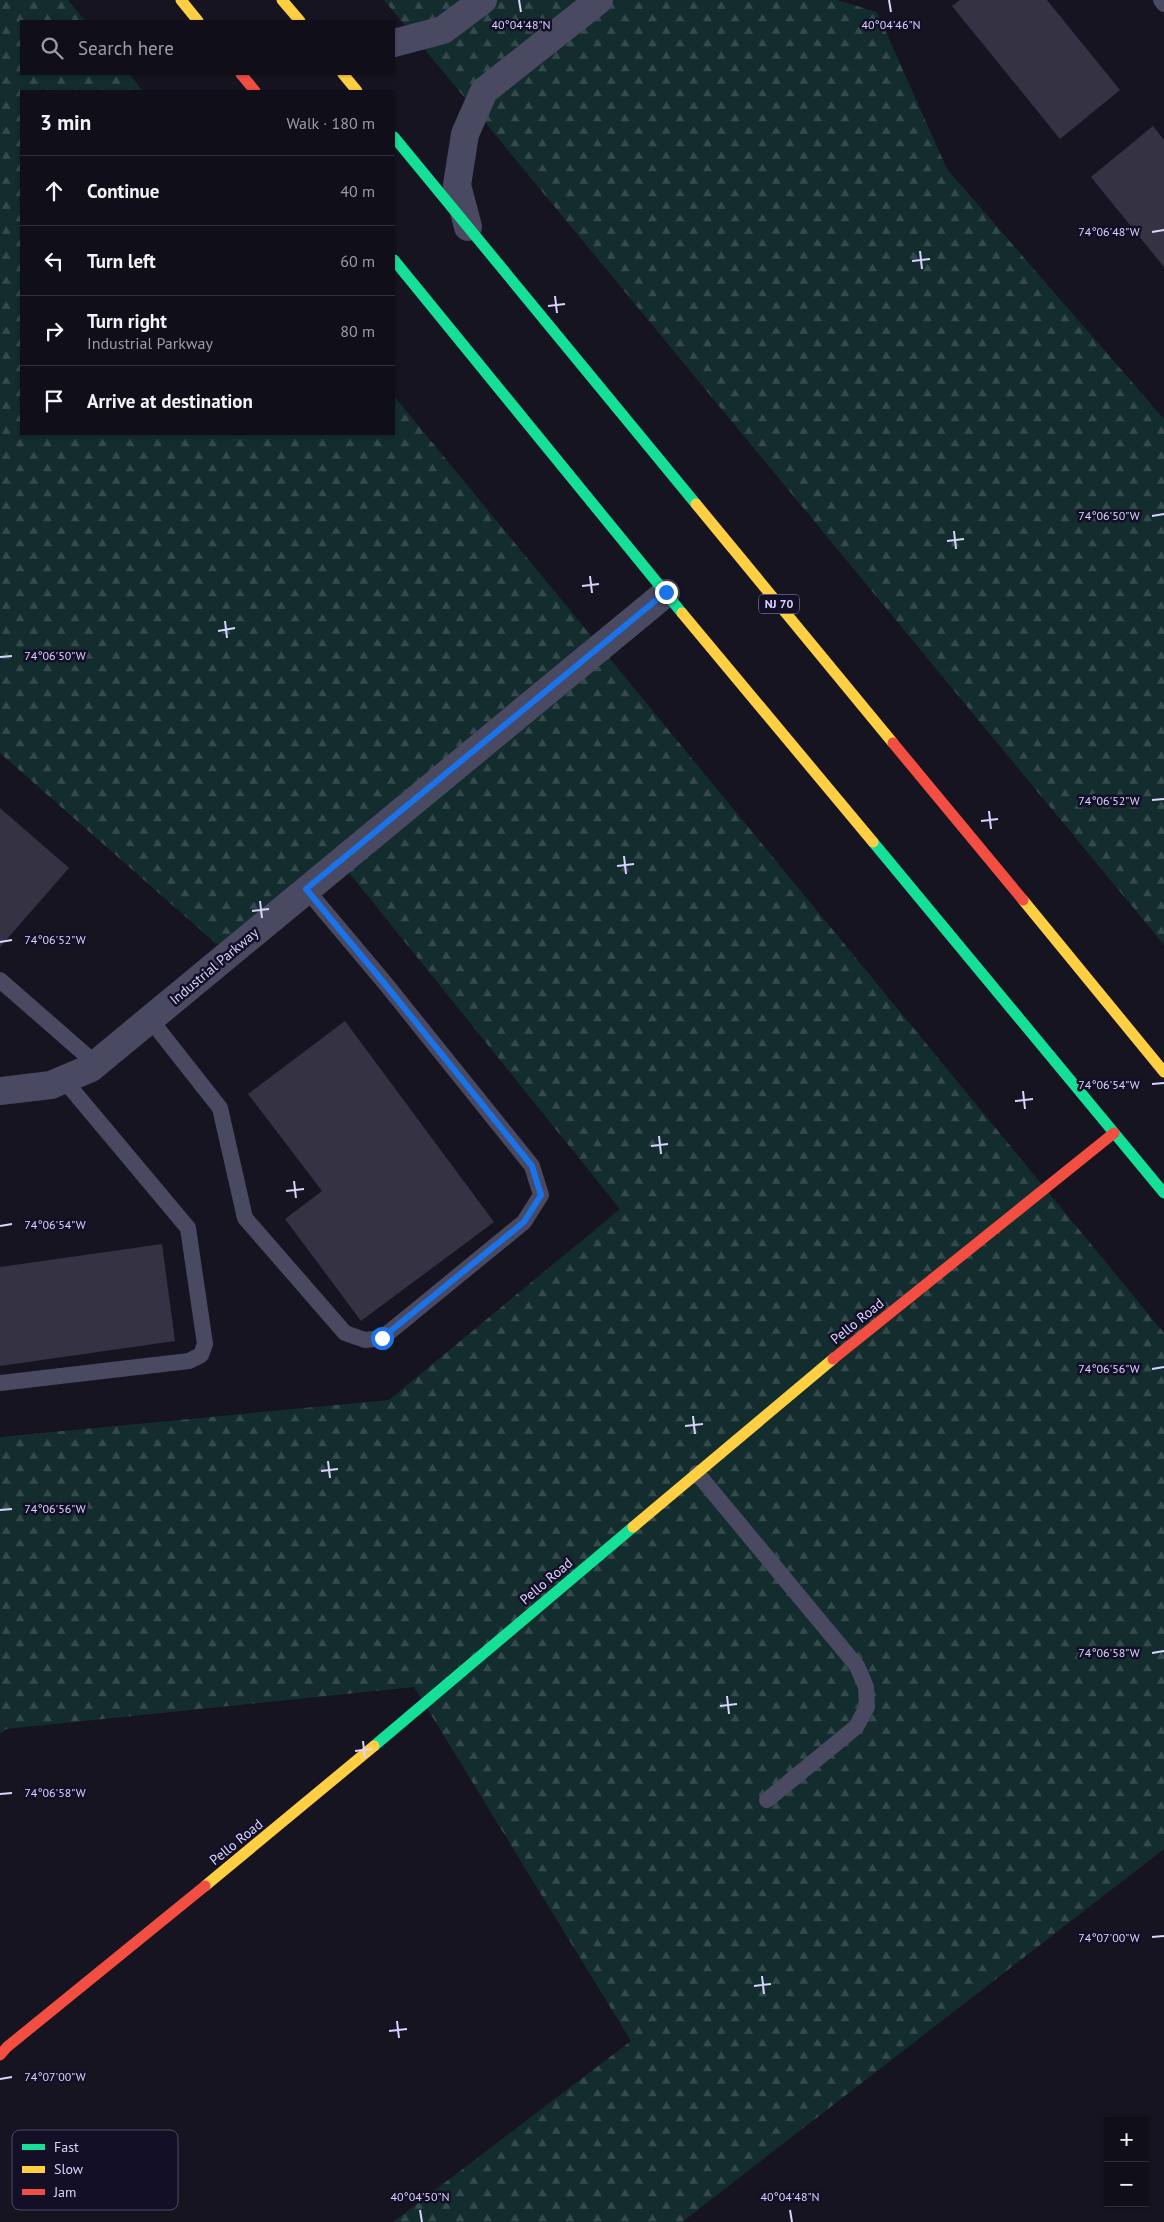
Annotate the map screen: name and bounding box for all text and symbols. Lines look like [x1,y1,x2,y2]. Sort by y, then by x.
text: 40°04'48"N [491,17,551,32]
text: 40°04'46"N [861,17,921,32]
search box [20,20,395,75]
icon: search [38,34,66,62]
text: Search here [78,36,174,60]
text: 3 min [40,109,91,136]
text: Walk · 180 m [286,113,375,133]
icon: ahead [40,177,68,205]
text: Continue [87,179,159,203]
text: 40 m [340,181,375,201]
text: 74°06'48"W [1078,224,1140,239]
icon: left [40,247,68,275]
text: Turn left [87,249,156,273]
text: 60 m [340,251,375,271]
text: Turn right [87,309,167,333]
icon: right [40,317,68,345]
text: 80 m [340,321,375,341]
text: Industrial Parkway [87,333,213,353]
icon: arrive [40,387,68,415]
text: Arrive at destination [87,389,253,413]
text: 74°06'50"W [1078,508,1140,523]
route end [655,581,678,604]
road number: NJ 70 [759,594,799,614]
text: 74°06'50"W [24,648,86,663]
text: 74°06'52"W [1078,793,1140,808]
street label: Industrial Parkway [166,923,262,1008]
text: 74°06'52"W [24,932,86,947]
text: 74°06'54"W [1078,1077,1140,1092]
text: 74°06'54"W [24,1217,86,1232]
street label: Pello Road [827,1294,887,1348]
route start [371,1327,394,1350]
text: 74°06'56"W [1078,1361,1140,1376]
text: 74°06'56"W [24,1501,86,1516]
street label: Pello Road [516,1554,576,1608]
text: 74°06'58"W [1078,1645,1140,1660]
text: 74°06'58"W [24,1785,86,1800]
street label: Pello Road [206,1815,266,1869]
text: 74°07'00"W [1078,1930,1140,1945]
text: 74°07'00"W [24,2069,86,2084]
map controls [1104,2117,1149,2207]
button: + [1104,2117,1149,2162]
legend [12,2130,178,2210]
text: Fast [54,2138,79,2156]
text: Slow [54,2160,84,2178]
button: − [1104,2162,1149,2207]
text: Jam [53,2183,76,2201]
text: 40°04'50"N [390,2189,450,2204]
text: 40°04'48"N [760,2189,820,2204]

